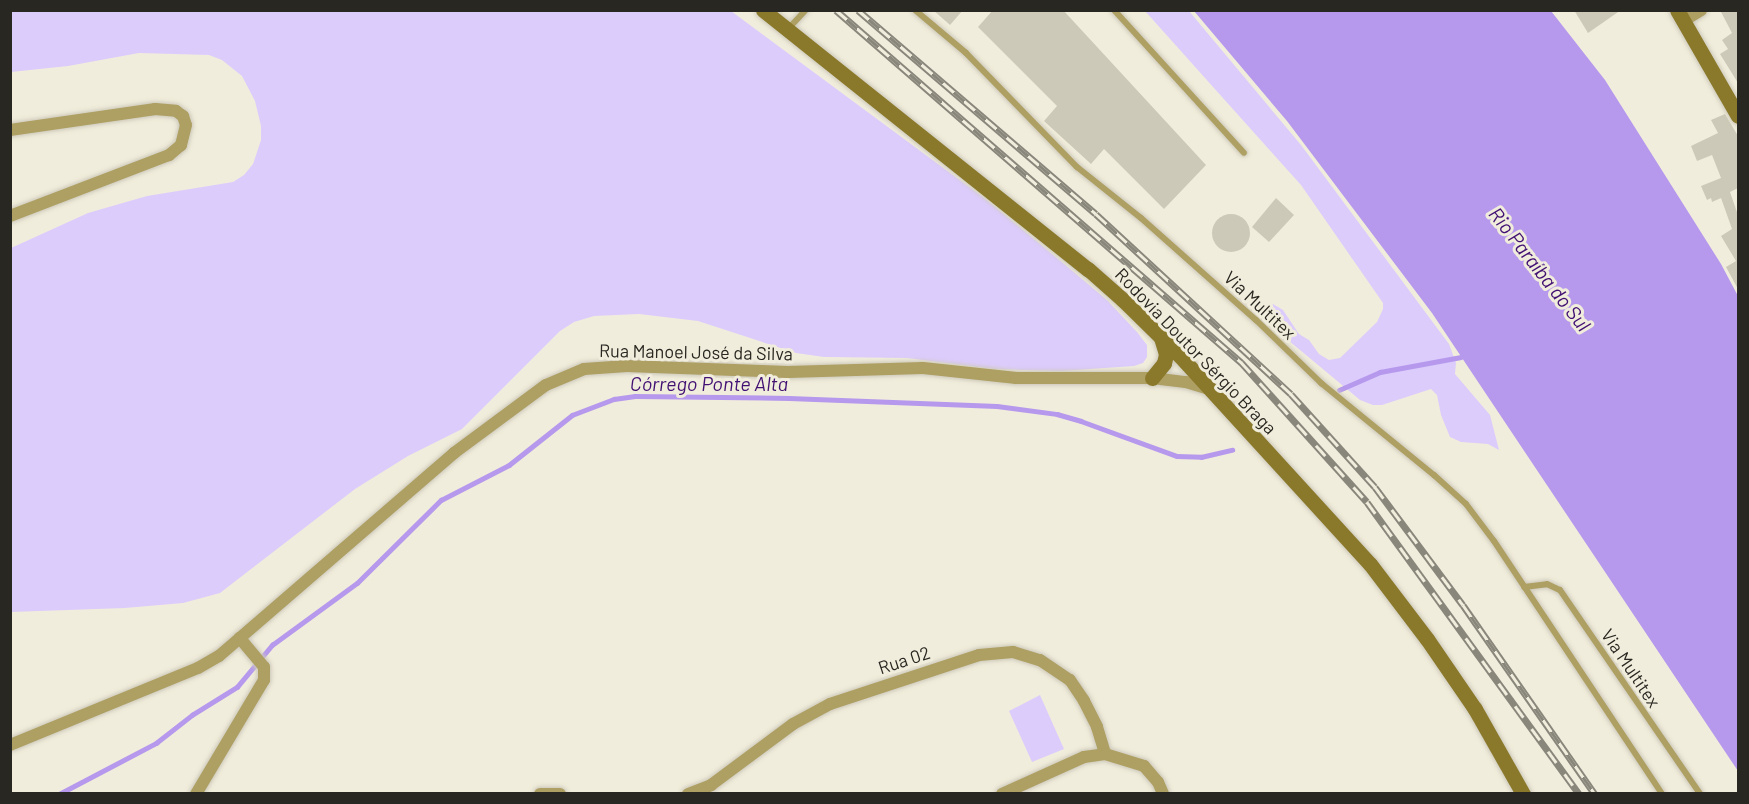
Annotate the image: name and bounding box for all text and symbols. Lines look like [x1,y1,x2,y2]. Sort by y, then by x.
water label: Rio Paraíba do Sul [1484,202,1596,336]
street label: Rodovia Doutor Sérgio Braga [1111,263,1281,439]
street label: Via Multitex [1220,266,1300,344]
street label: Rua Manoel José da Silva [599,340,793,364]
water label: Córrego Ponte Alta [630,371,788,395]
street label: Via Multitex [1597,625,1665,711]
street label: Rua 02 [875,641,933,679]

